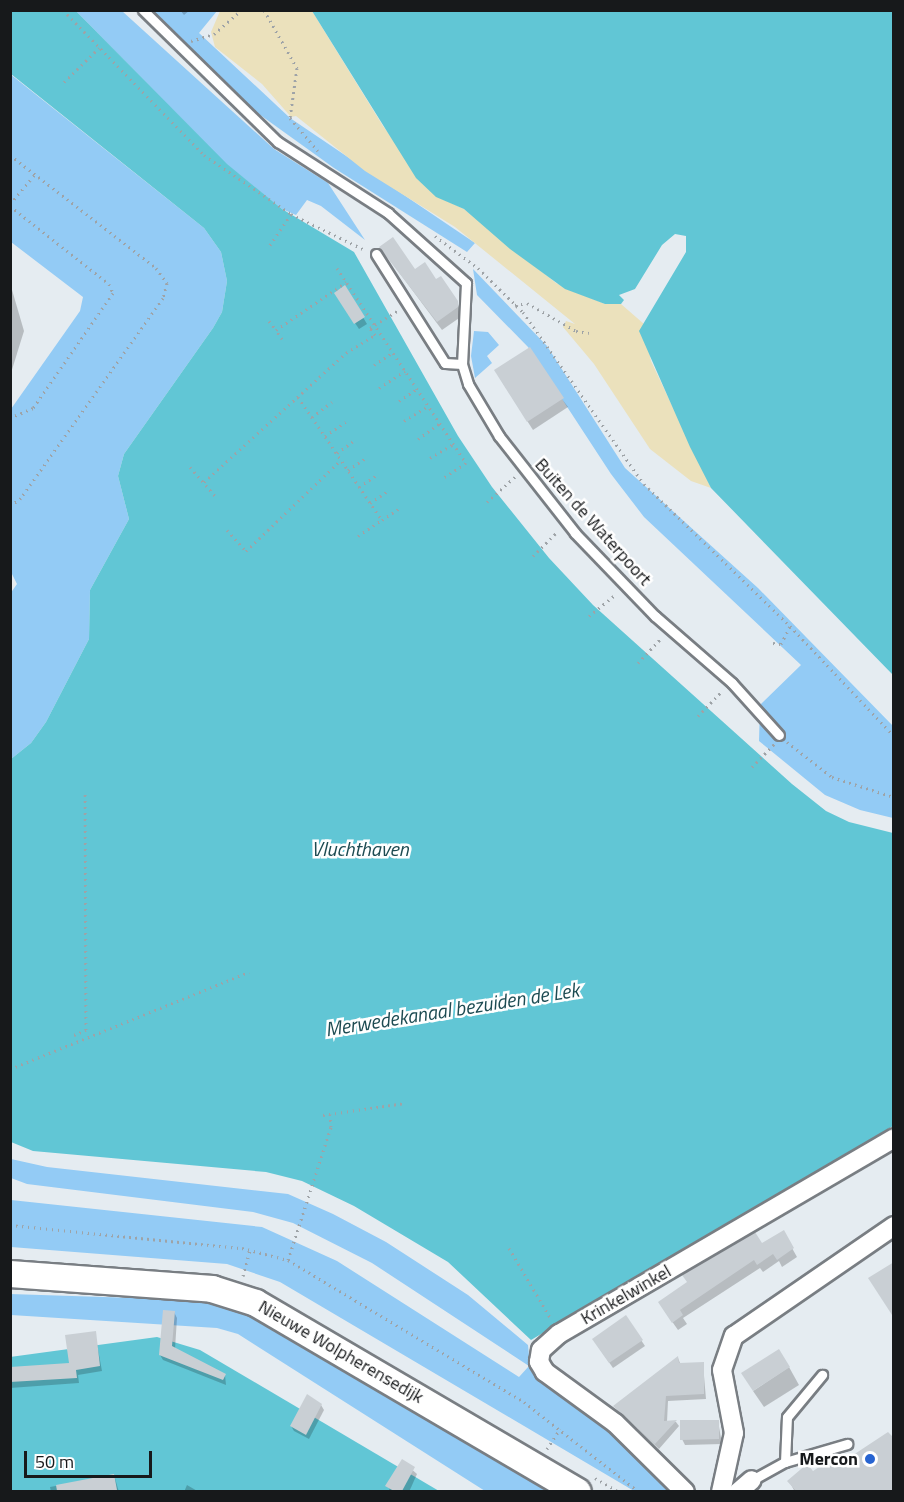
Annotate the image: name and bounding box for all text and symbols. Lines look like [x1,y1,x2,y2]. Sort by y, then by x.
street label: Buiten de Waterpoort [530,454,656,590]
water label: Vluchthaven [311,836,409,860]
water label: Merwedekanaal bezuiden de Lek [323,977,581,1041]
street label: Krinkelwinkel [577,1260,675,1330]
street label: Nieuwe Wolpherensedijk [255,1296,427,1408]
scale bar [27,1439,154,1477]
text: 50 m [35,1448,74,1475]
place label: Mercon [799,1448,858,1470]
marker: Mercon [863,1452,877,1466]

